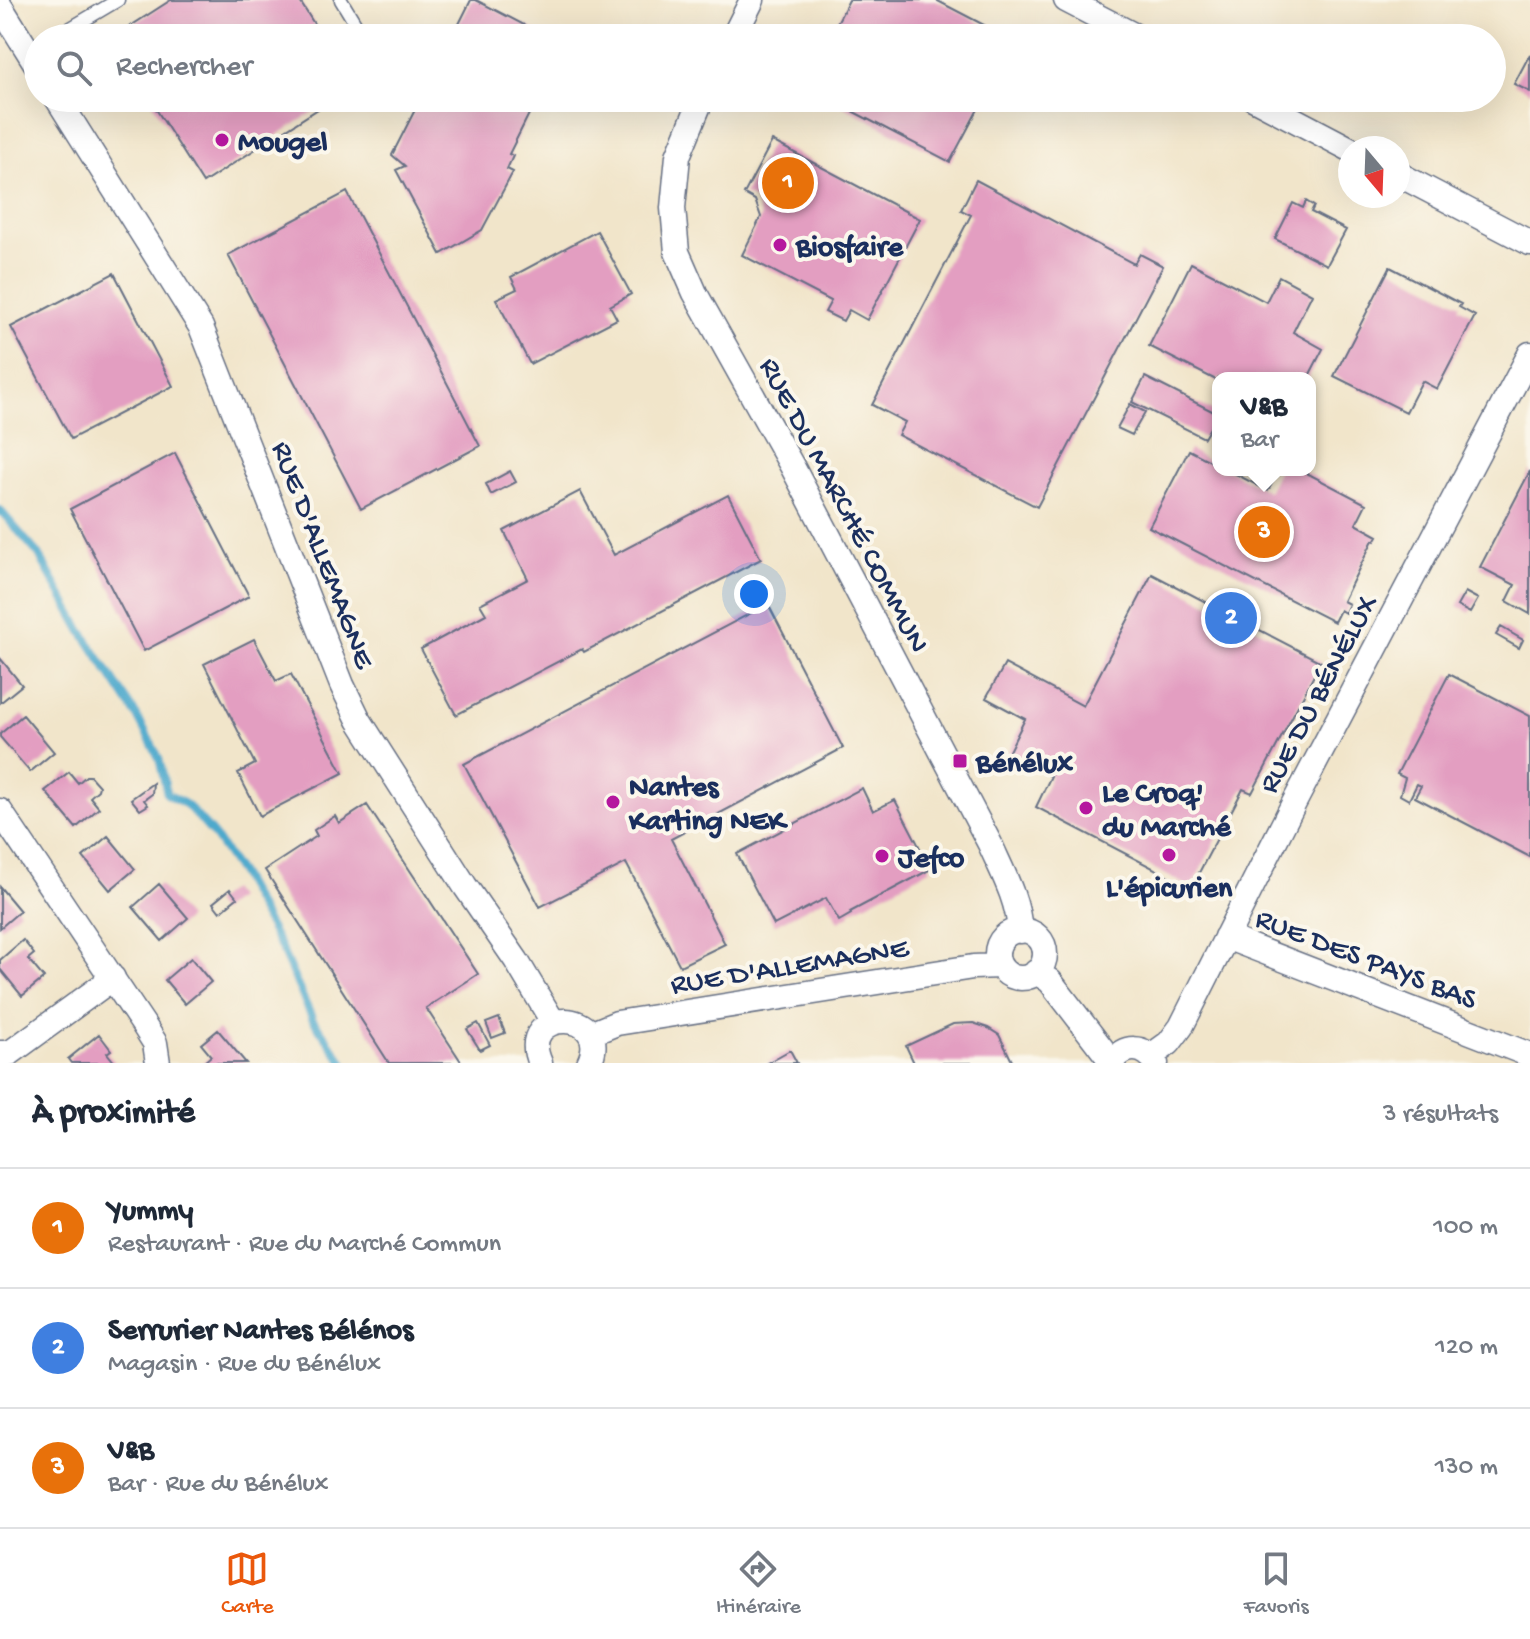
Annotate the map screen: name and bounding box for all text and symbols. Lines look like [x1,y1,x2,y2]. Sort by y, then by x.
search box [24,24,1506,112]
icon: search [52,46,96,90]
text: Rechercher [116,51,252,86]
place label: Mougel [238,127,328,162]
marker: Mougel [213,131,231,149]
north arrow [1338,136,1410,208]
pin: 1 [762,153,814,213]
place label: Biosfaire [795,232,904,267]
marker: Biosfaire [771,236,789,254]
street label: RUE DU MARCHÉ COMMUN [749,353,935,660]
popup [1212,372,1316,476]
text: V&B [1241,391,1287,426]
text: Bar [1241,426,1278,457]
street label: RUE D'ALLEMAGNE [261,437,381,675]
pin: 3 [1238,502,1290,562]
your location [734,574,774,614]
pin: 2 [1205,588,1257,648]
street label: RUE DU BÉNÉLUX [1253,589,1387,800]
place label: Bénélux [975,748,1073,783]
marker: Bénélux [951,752,969,770]
place label: Nantes Karting NEK [628,772,788,841]
place label: Le Croq' du Marché [1102,778,1232,847]
marker: Nantes Karting NEK [604,793,622,811]
marker: Le Croq' du Marché [1077,799,1095,817]
place label: Jefco [897,843,965,878]
marker: L'épicurien [1160,846,1178,864]
marker: Jefco [873,847,891,865]
place label: L'épicurien [1106,873,1233,908]
street label: RUE DES PAYS BAS [1250,903,1481,1020]
street label: RUE D'ALLEMAGNE [668,932,912,1005]
text: À proximité [32,1095,195,1135]
text: 3 résultats [1383,1100,1498,1131]
text: Yummy [108,1195,193,1230]
text: 1 [53,1213,63,1244]
text: 100 m [1433,1213,1498,1244]
text: Restaurant · Rue du Marché Commun [108,1230,501,1261]
text: Serrurier Nantes Bélénos [108,1315,413,1350]
text: 2 [52,1333,64,1364]
text: 120 m [1435,1333,1498,1364]
text: Magasin · Rue du Bénélux [108,1350,381,1381]
text: V&B [108,1435,154,1470]
text: 3 [51,1453,65,1484]
text: 130 m [1435,1453,1498,1484]
text: Bar · Rue du Bénélux [108,1470,328,1501]
tab: Carte [221,1547,274,1621]
tab: Itinéraire [716,1547,801,1621]
tab: Favoris [1243,1547,1309,1621]

